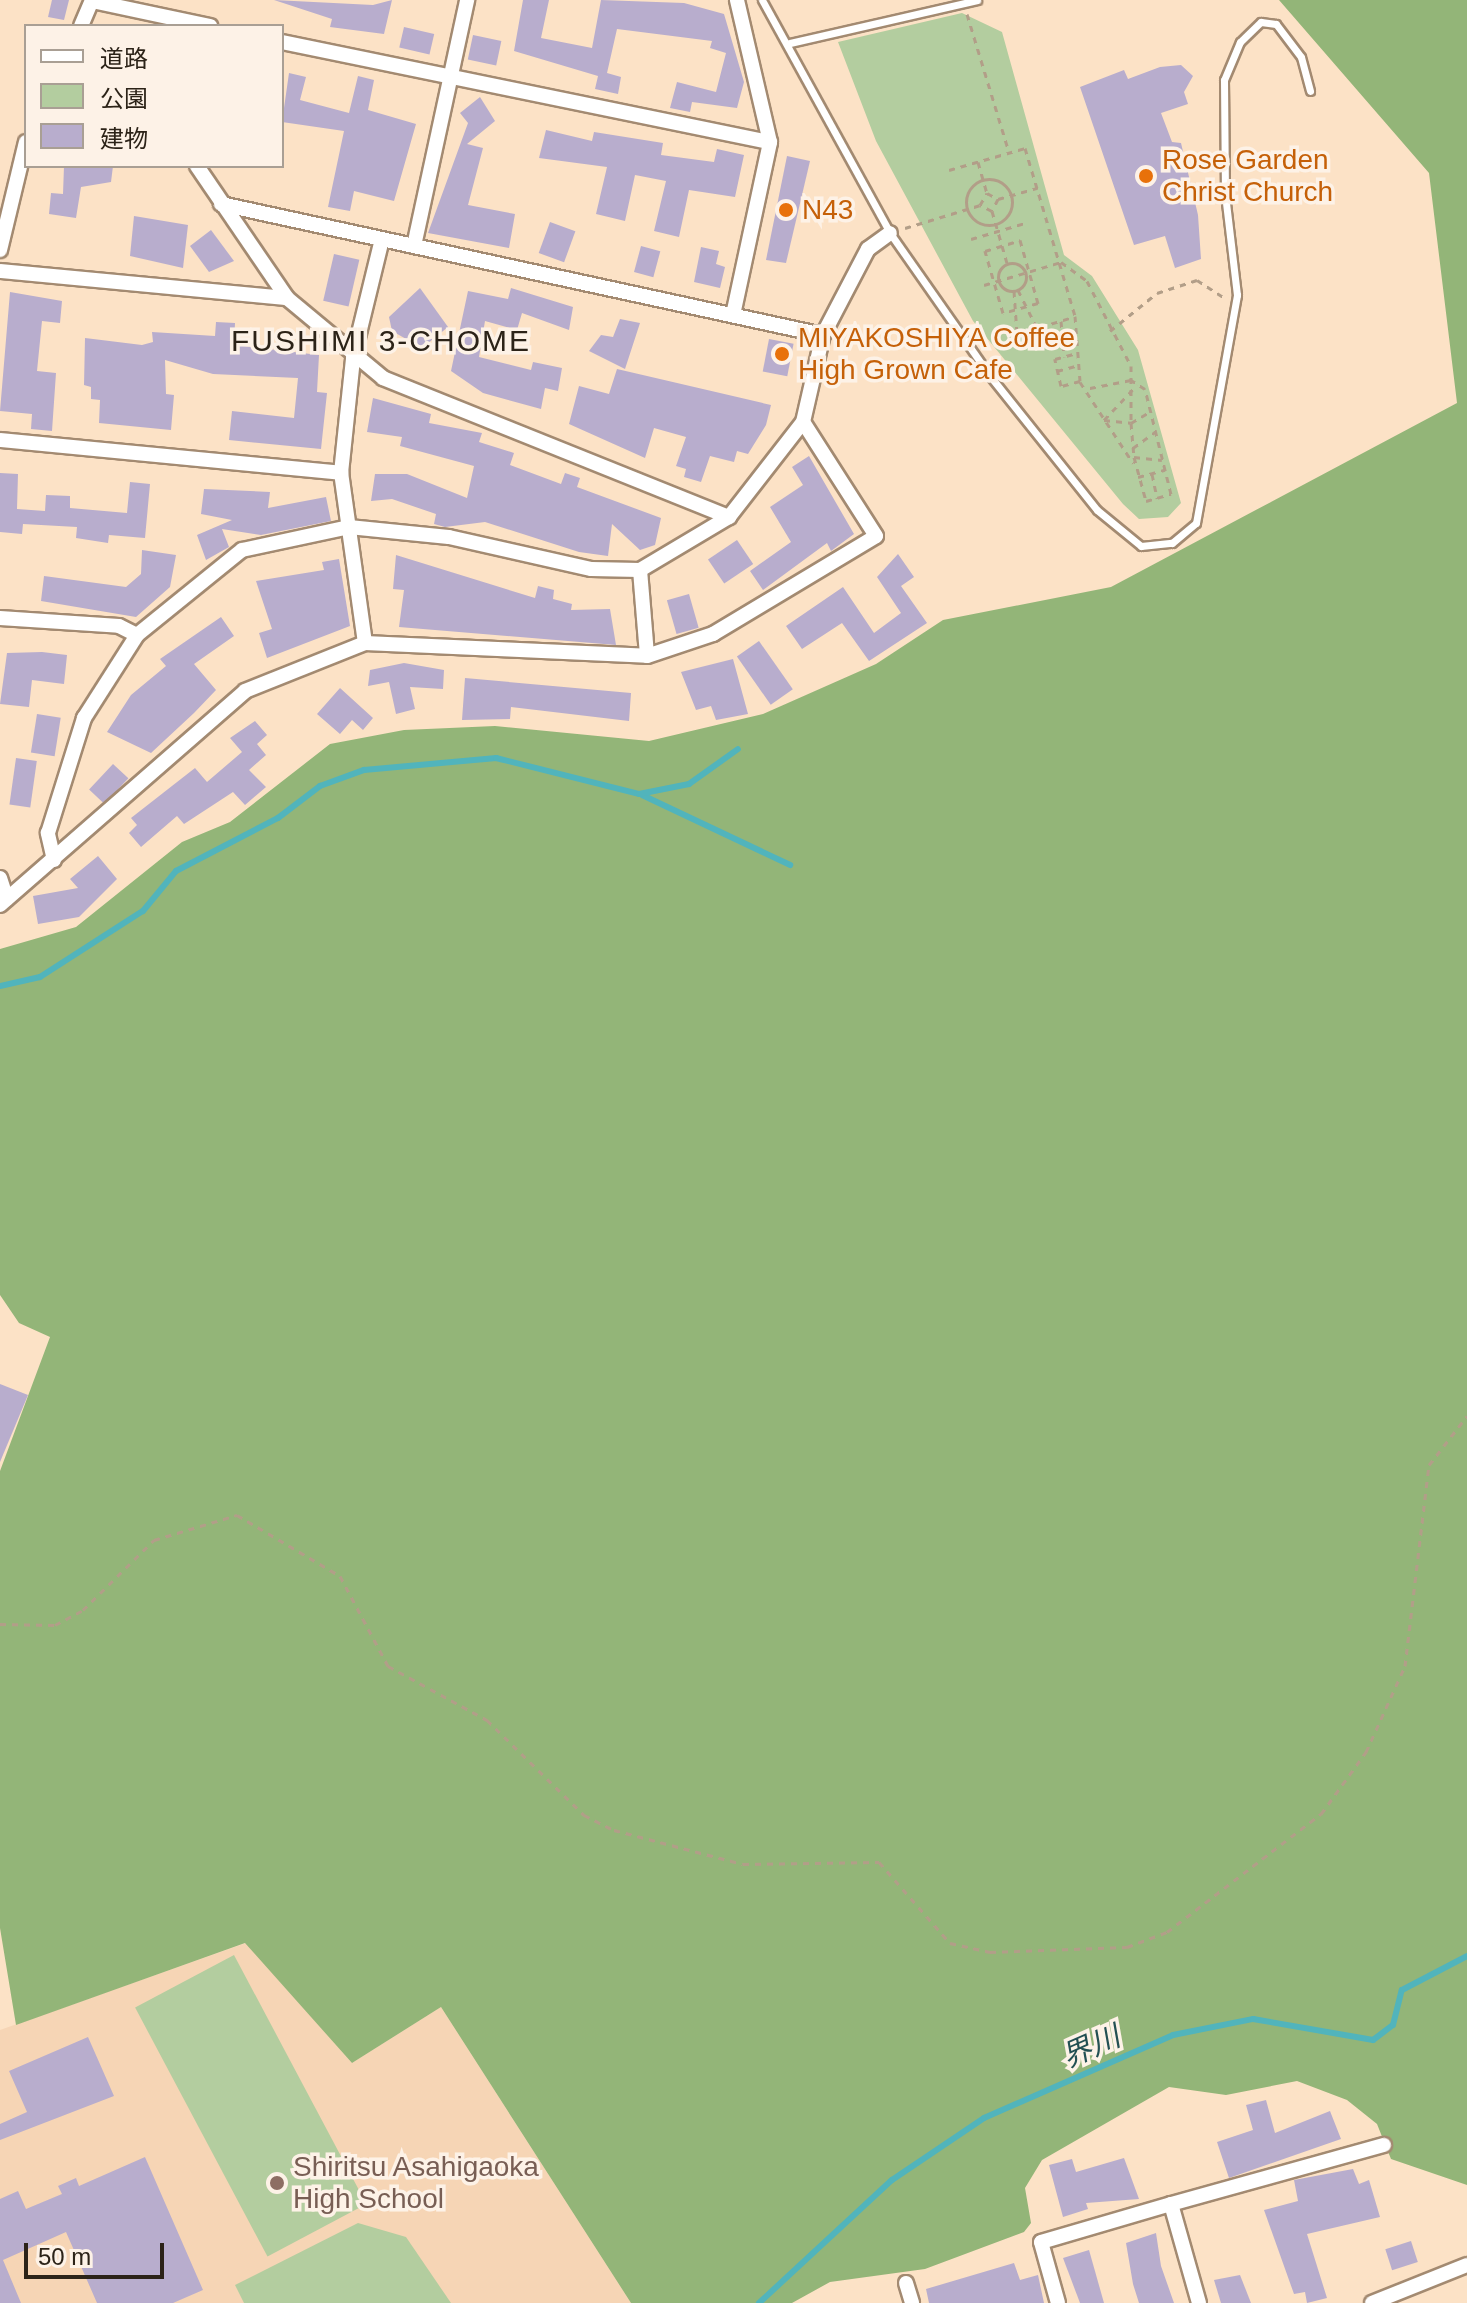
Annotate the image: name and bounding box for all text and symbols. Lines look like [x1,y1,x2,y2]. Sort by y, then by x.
legend [24,24,284,168]
text: 道路 [100,45,148,72]
text: 公園 [100,85,148,112]
text: 建物 [100,125,148,152]
place label: Rose Garden Christ Church [1162,143,1333,209]
marker: Rose Garden Christ Church [1137,167,1155,185]
place label: N43 [802,193,853,227]
marker: N43 [777,201,795,219]
place label: MIYAKOSHIYA Coffee High Grown Cafe [798,321,1077,387]
district label: FUSHIMI 3-CHOME [231,323,531,359]
marker: MIYAKOSHIYA Coffee High Grown Cafe [773,345,791,363]
water label: 界川 [1056,2018,1126,2076]
place label: Shiritsu Asahigaoka High School [293,2150,540,2216]
marker: Shiritsu Asahigaoka High School [268,2174,286,2192]
scale bar [28,2227,168,2277]
text: 50 m [38,2243,91,2270]

